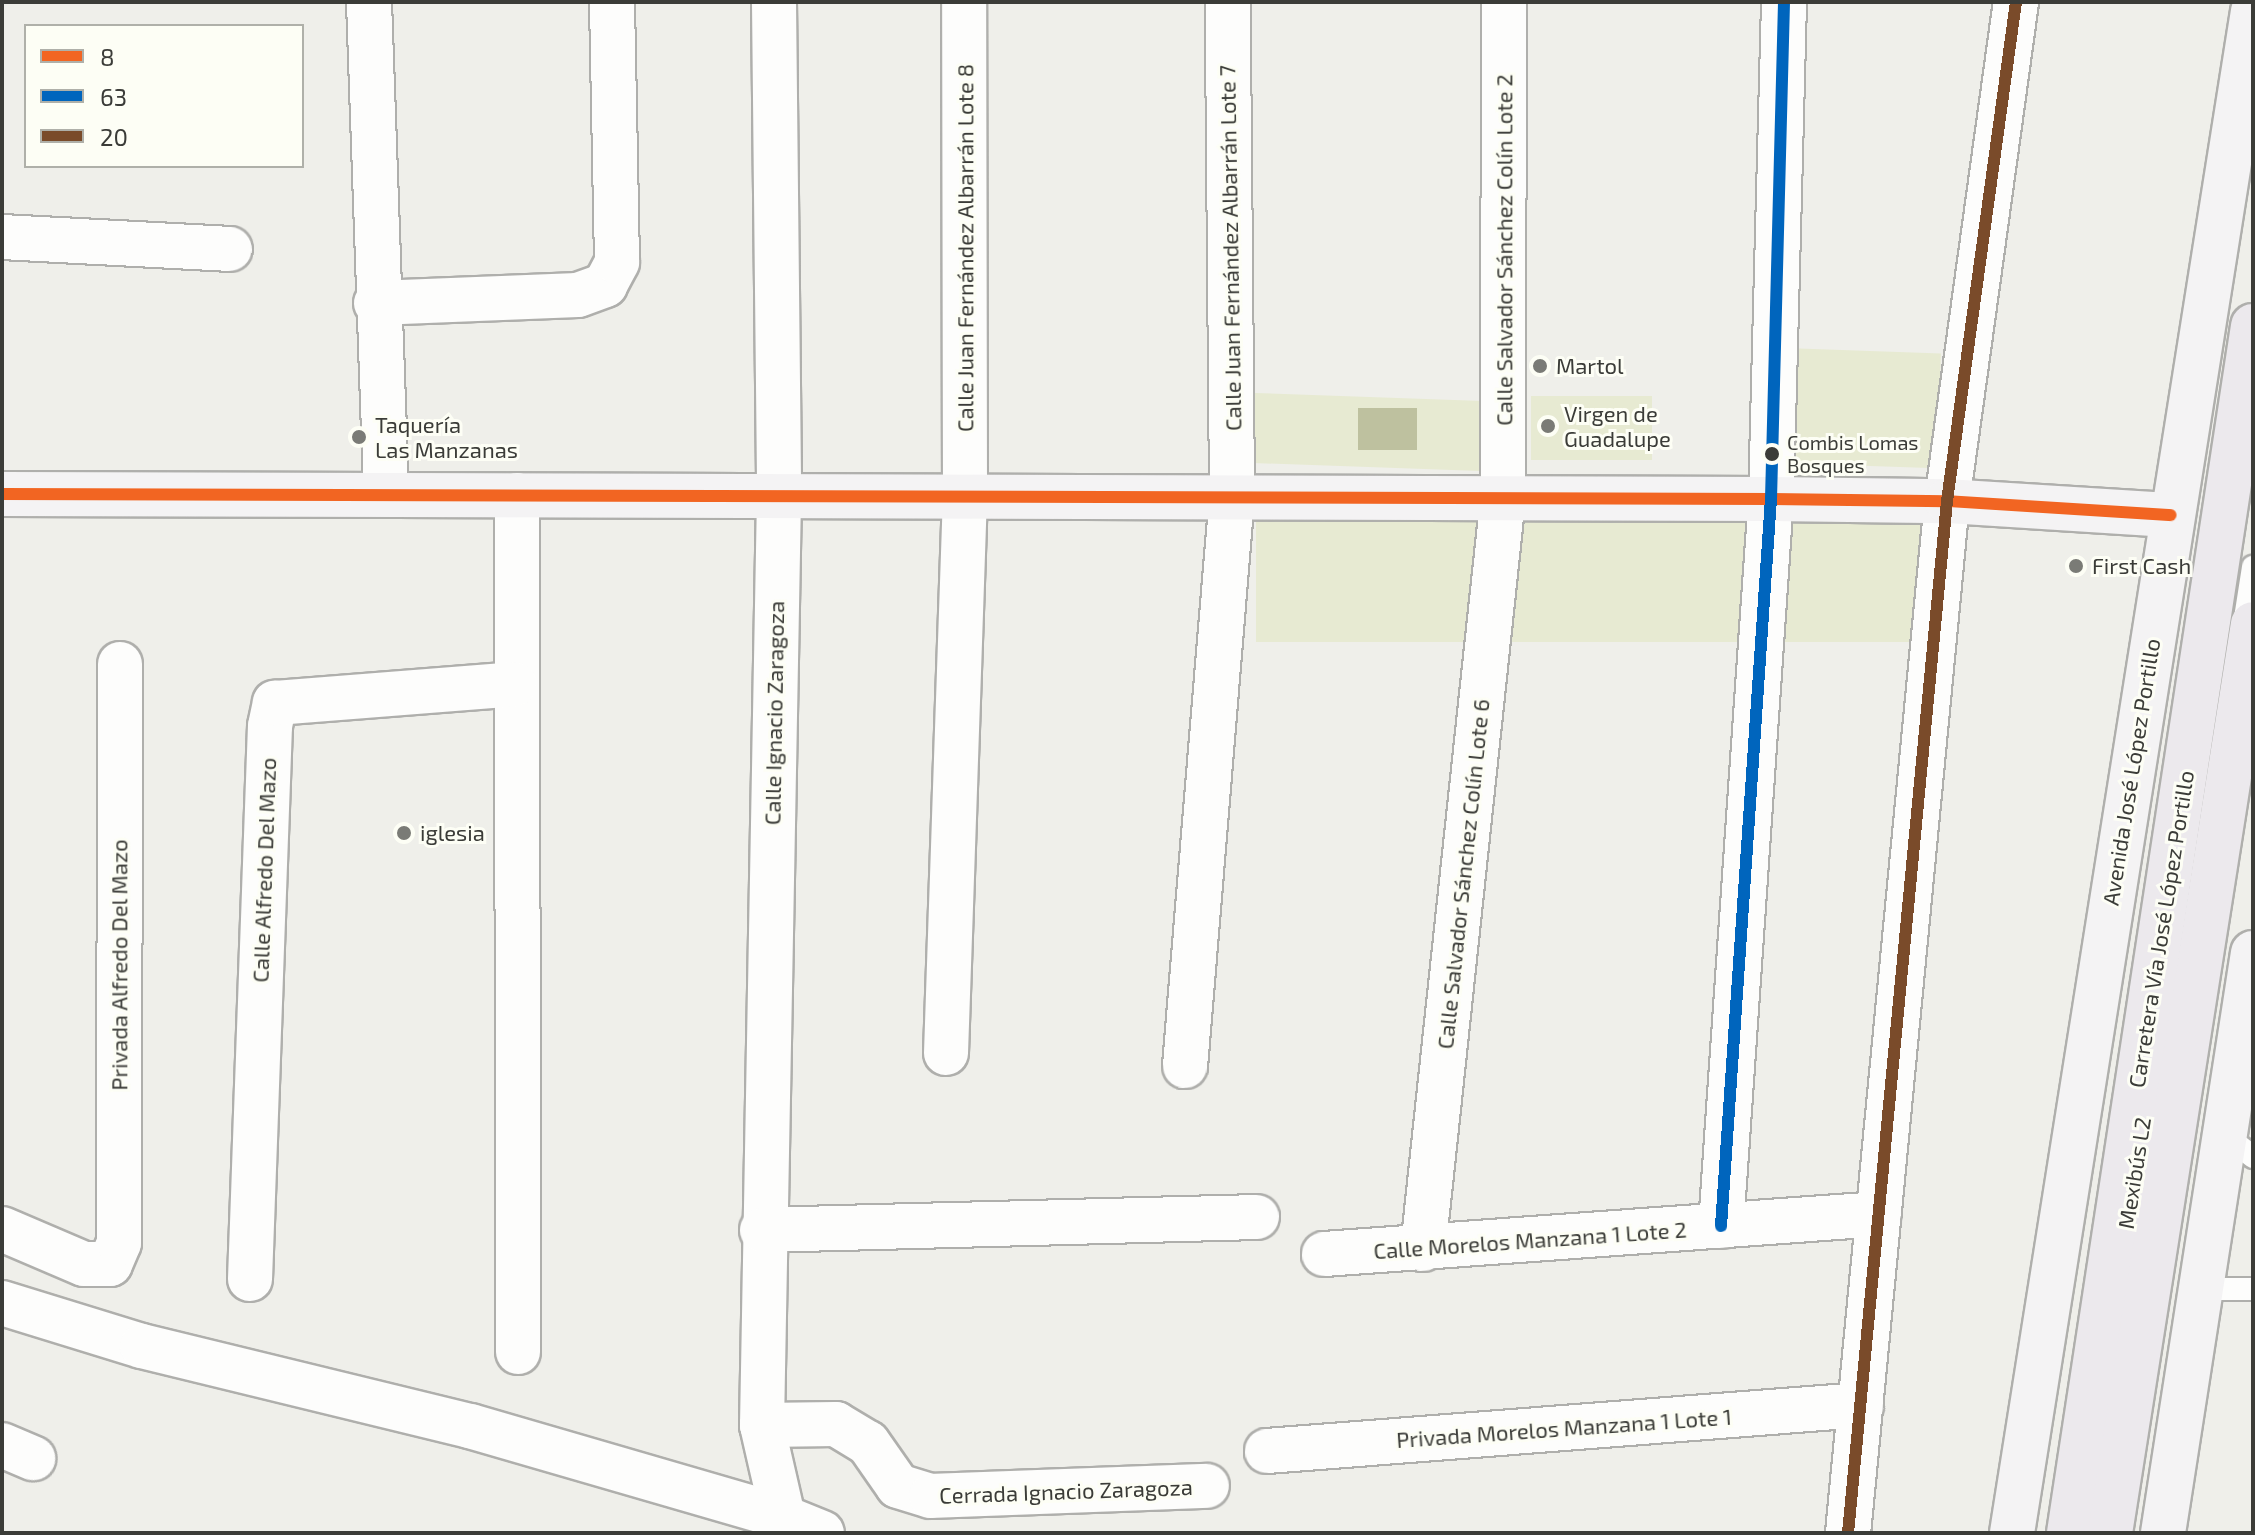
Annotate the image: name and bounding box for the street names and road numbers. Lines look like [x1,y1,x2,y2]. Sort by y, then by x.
street label: Calle Juan Fernández Albarrán Lote 8 [952,64,978,432]
street label: Calle Juan Fernández Albarrán Lote 7 [1214,64,1246,432]
street label: Calle Salvador Sánchez Colín Lote 2 [1491,74,1517,426]
street label: Calle Ignacio Zaragoza [759,601,789,825]
street label: Avenida José López Portillo [2097,636,2165,908]
street label: Calle Salvador Sánchez Colín Lote 6 [1431,697,1495,1051]
street label: Calle Alfredo Del Mazo [247,757,281,983]
street label: Carretera Vía José López Portillo [2123,768,2199,1090]
street label: Privada Alfredo Del Mazo [106,839,132,1091]
street label: Mexibús L2 [2112,1115,2156,1231]
street label: Calle Morelos Manzana 1 Lote 2 [1373,1216,1687,1264]
street label: Privada Morelos Manzana 1 Lote 1 [1395,1403,1733,1453]
street label: Cerrada Ignacio Zaragoza [939,1473,1193,1509]

